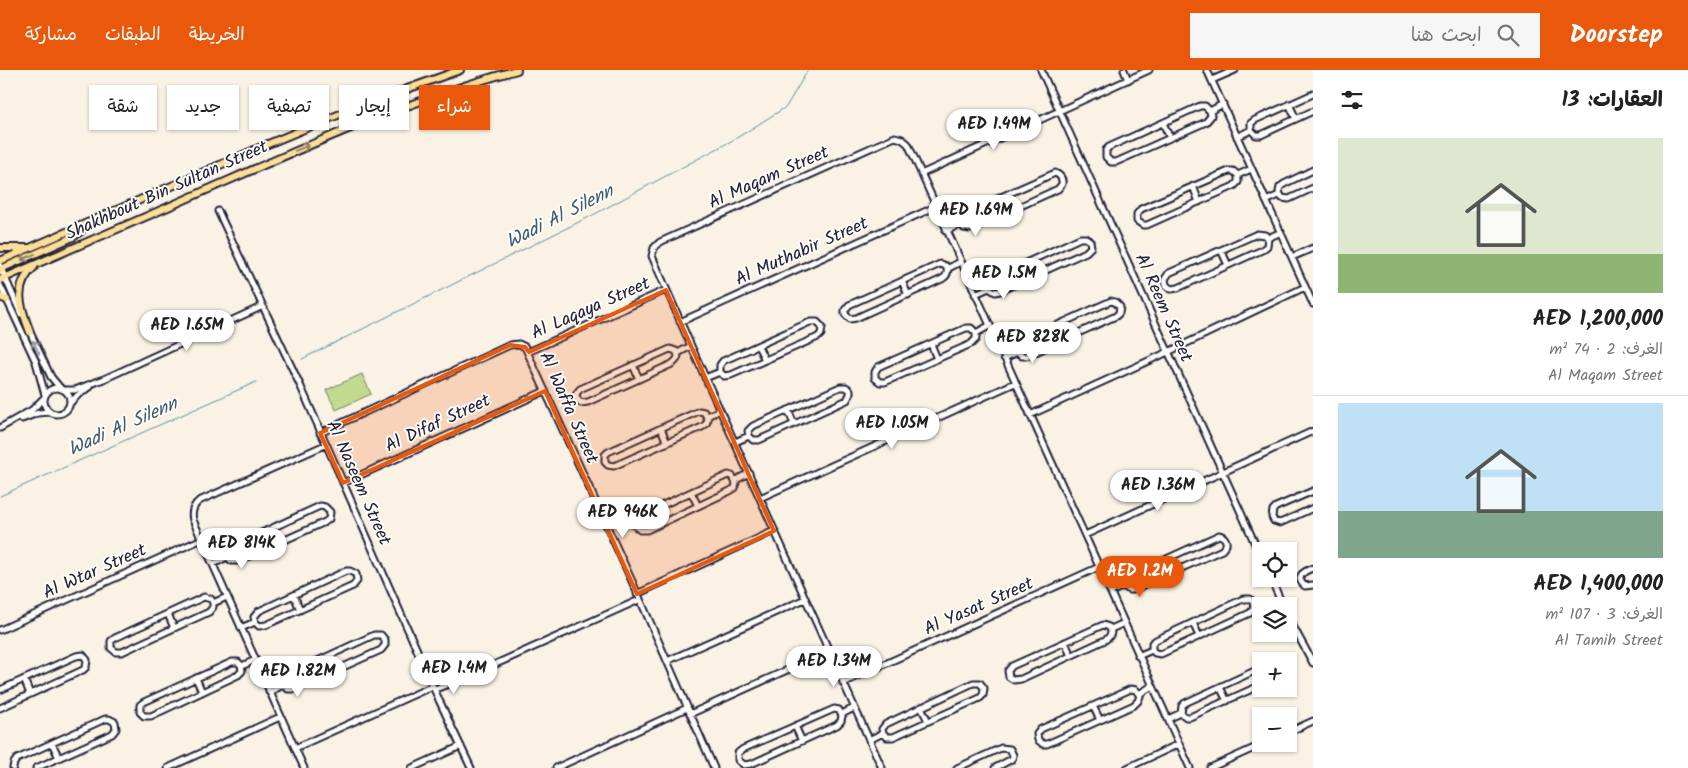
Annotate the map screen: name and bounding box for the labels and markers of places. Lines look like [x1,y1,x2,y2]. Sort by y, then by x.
pin: AED 1.49M [937,108,1051,151]
pin: AED 1.69M [919,194,1033,237]
pin: AED 1.5M [952,258,1056,300]
pin: AED 1.65M [130,310,244,352]
pin: AED 828K [981,322,1085,364]
pin: AED 1.05M [835,408,949,450]
pin: AED 1.36M [1101,470,1215,512]
pin: AED 946K [571,496,675,539]
pin: AED 814K [190,528,294,570]
pin: AED 1.2M [1088,556,1192,598]
pin: AED 1.34M [777,646,891,688]
pin: AED 1.4M [402,652,506,695]
pin: AED 1.82M [241,656,355,698]

